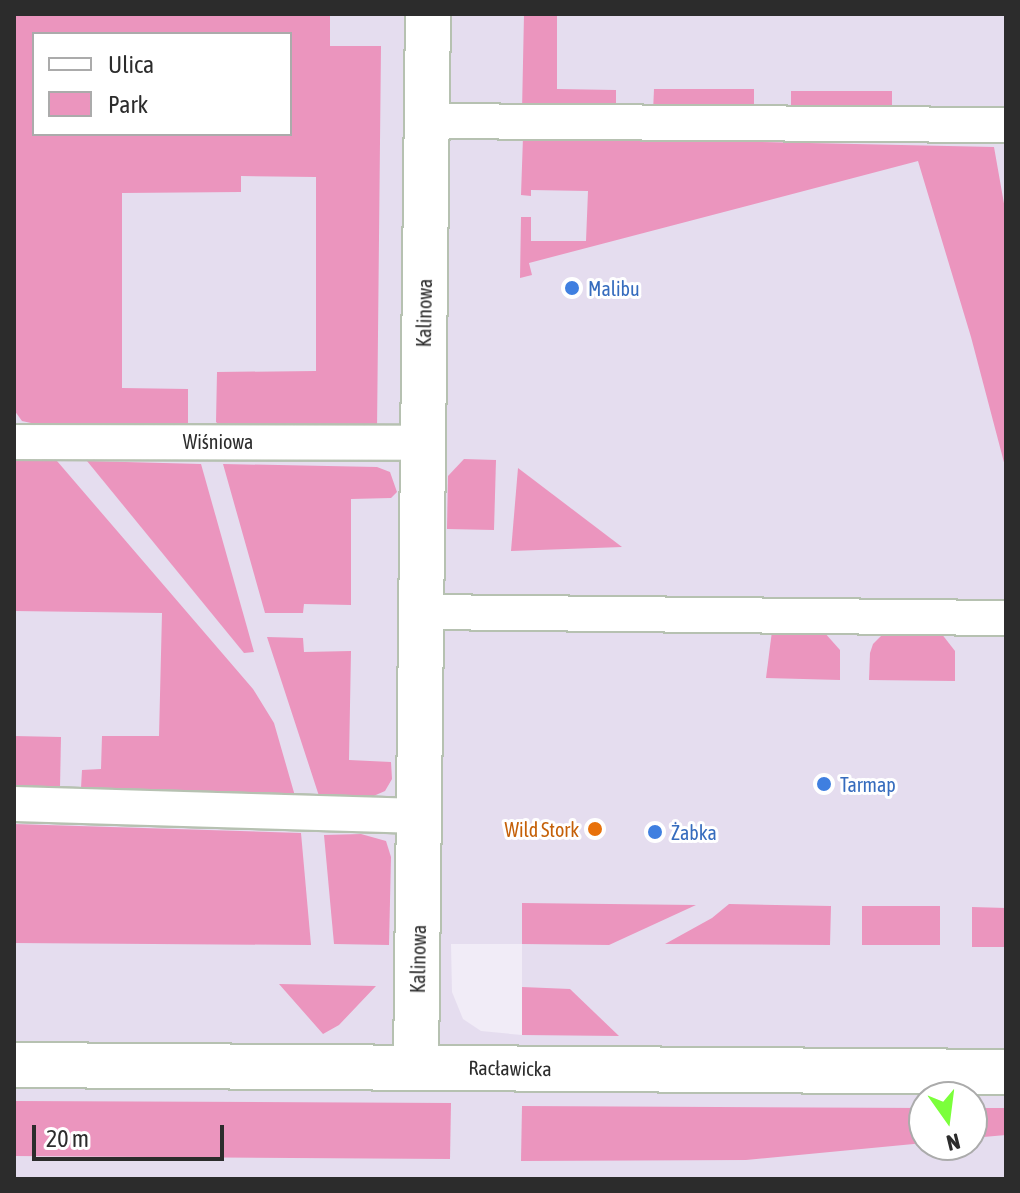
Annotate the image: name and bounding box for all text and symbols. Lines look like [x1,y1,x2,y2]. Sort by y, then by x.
legend [32,32,292,136]
text: Ulica [108,51,154,78]
text: Park [108,91,148,118]
place label: Malibu [588,276,640,300]
street label: Kalinowa [411,279,437,347]
marker: Malibu [563,279,581,297]
street label: Wiśniowa [183,429,253,453]
place label: Tarmap [840,772,896,796]
marker: Tarmap [815,775,833,793]
place label: Wild Stork [505,817,579,841]
marker: Wild Stork [586,820,604,838]
place label: Żabka [671,820,717,844]
marker: Żabka [646,823,664,841]
street label: Kalinowa [405,925,431,993]
street label: Racławicka [468,1055,552,1081]
north arrow [908,1081,988,1161]
scale bar [36,1109,228,1159]
text: 20 m [46,1125,89,1152]
text: N [944,1128,963,1157]

